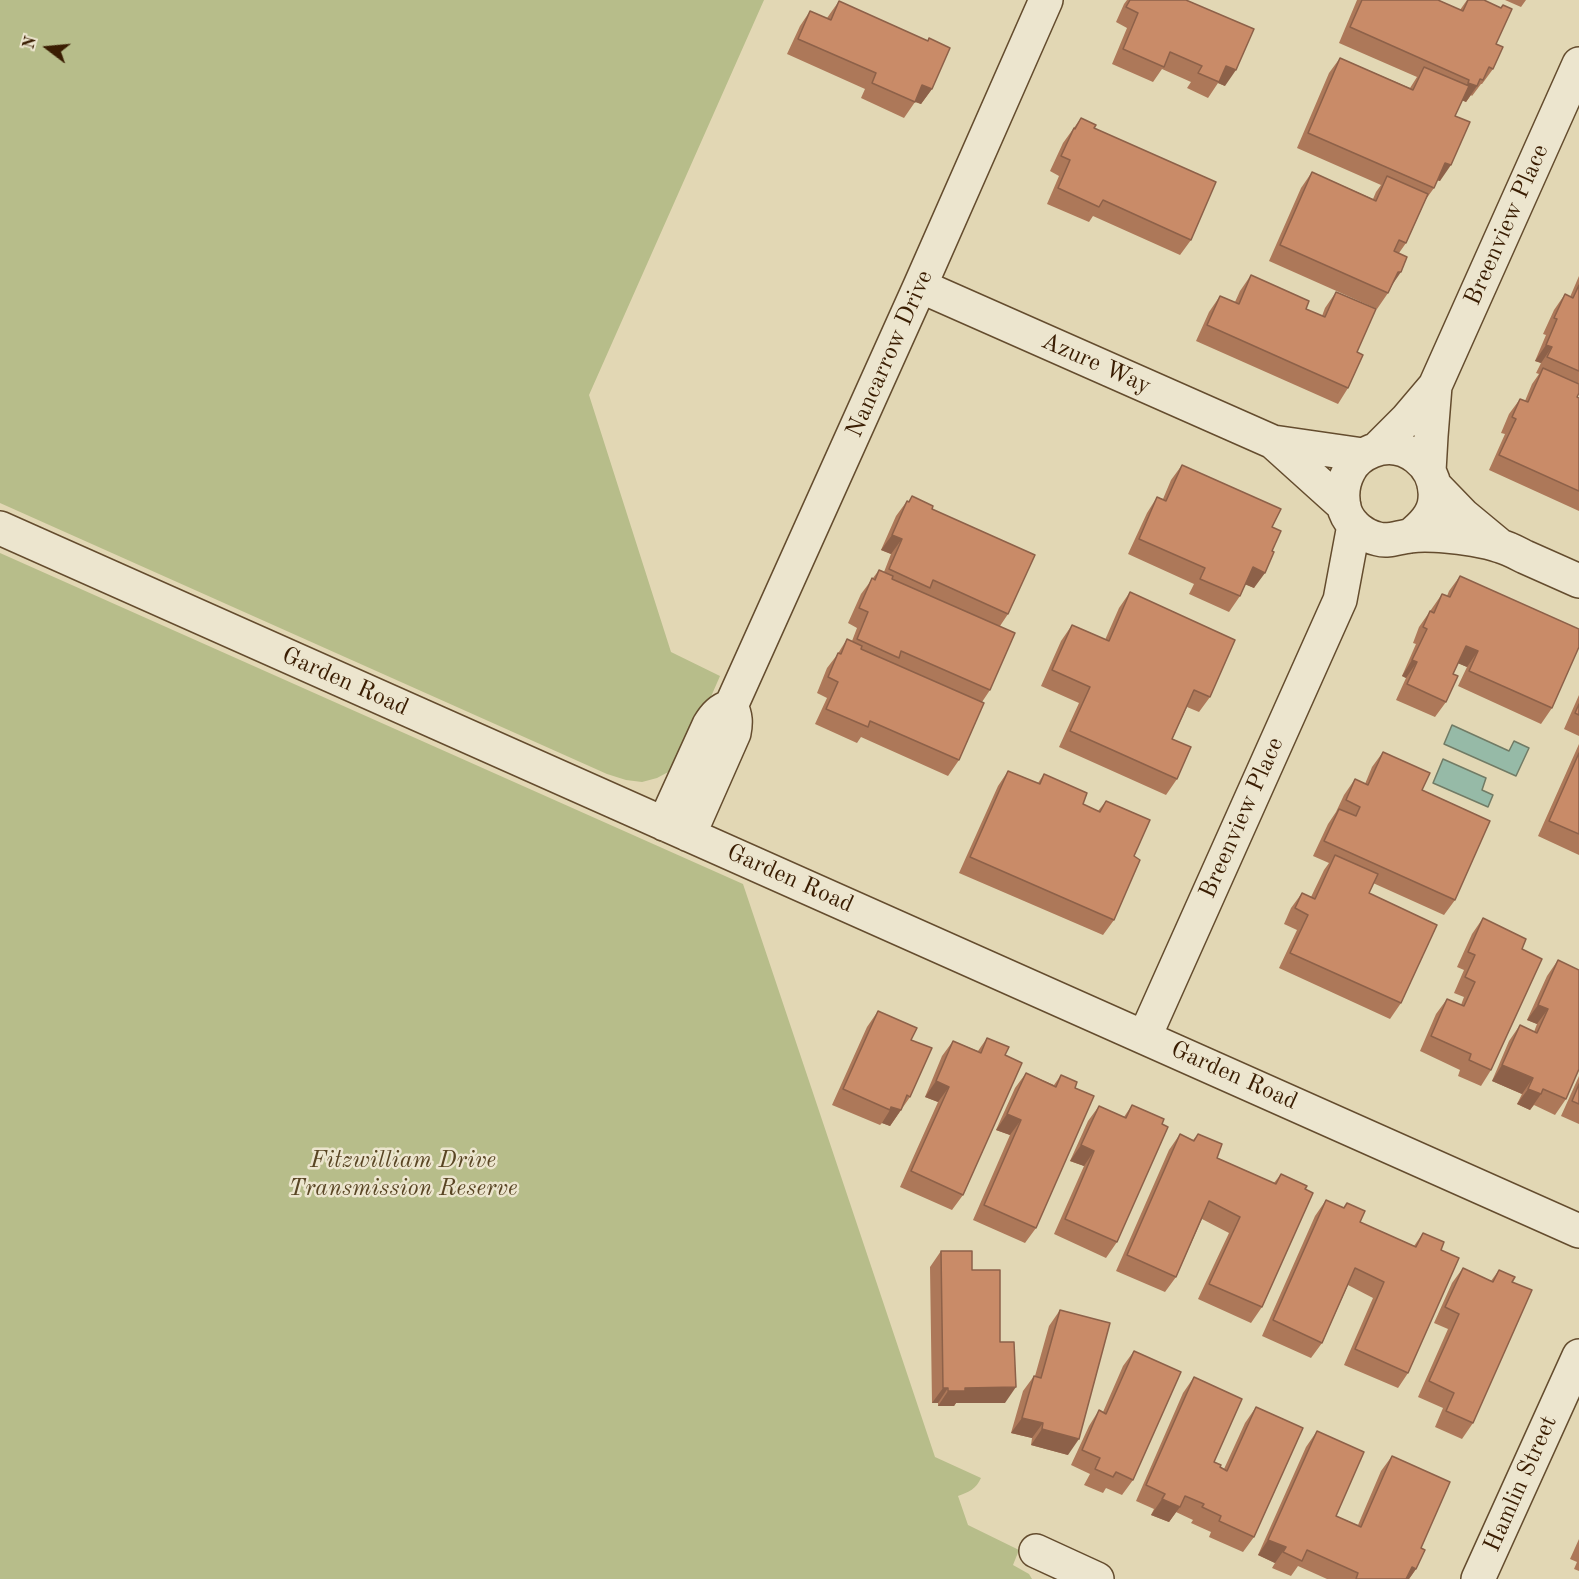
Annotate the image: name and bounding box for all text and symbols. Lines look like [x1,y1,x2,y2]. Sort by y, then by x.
north arrow [18,18,78,78]
text: N [21,35,40,51]
street label: Breenview Place [1459,140,1555,310]
street label: Nancarrow Drive [840,266,940,442]
street label: Azure Way [1037,327,1155,401]
street label: Garden Road [277,641,413,723]
street label: Breenview Place [1194,733,1290,903]
street label: Garden Road [722,838,858,920]
street label: Garden Road [1166,1035,1302,1117]
park label: Fitzwilliam Drive Transmission Reserve [288,1147,518,1203]
street label: Hamlin Street [1478,1411,1564,1557]

